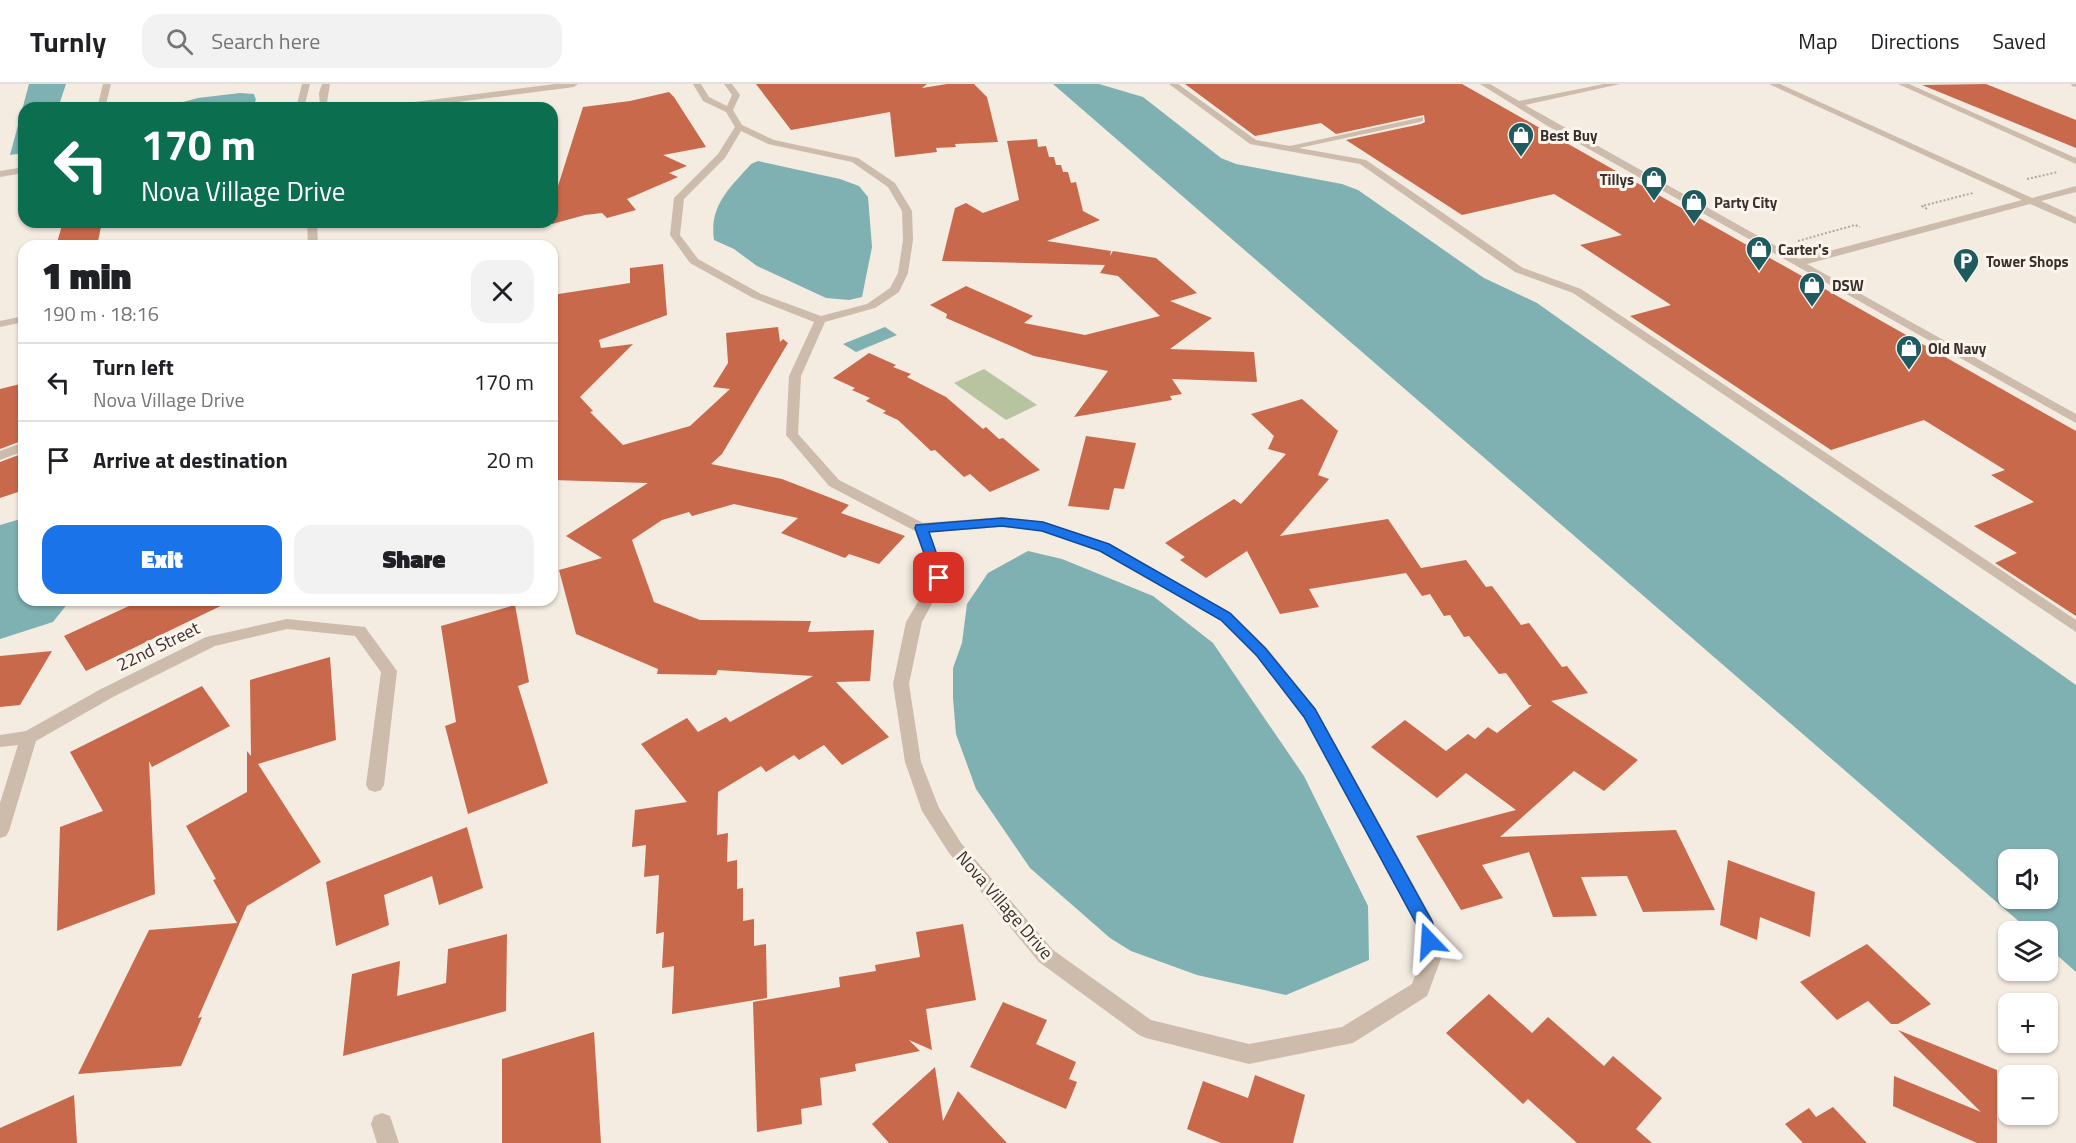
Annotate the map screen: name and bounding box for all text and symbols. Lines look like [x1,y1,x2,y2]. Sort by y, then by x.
search box [142,14,562,68]
text: Turnly [30,20,106,63]
text: Search here [211,24,320,58]
icon: search [163,25,196,58]
text: Map [1798,25,1838,57]
text: Directions [1871,25,1960,57]
text: Saved [1993,25,2046,57]
text: 170 m [141,112,256,176]
shop icon: Best Buy [1506,120,1536,158]
place label: Best Buy [1540,124,1598,147]
icon: left [42,126,120,204]
shop icon: Tillys [1639,164,1669,202]
place label: Tillys [1600,168,1634,191]
text: Nova Village Drive [141,170,346,211]
shop icon: Party City [1679,187,1709,225]
place label: Party City [1714,191,1778,214]
shop icon: Carter's [1744,234,1774,272]
place label: Carter's [1778,238,1829,261]
parking icon: Tower Shops [1951,246,1981,284]
text: 1 min [42,248,131,303]
place label: Tower Shops [1986,250,2069,273]
button: close [471,260,534,323]
shop icon: DSW [1797,270,1827,308]
place label: DSW [1832,274,1864,297]
text: 190 m · 18:16 [42,298,159,329]
shop icon: Old Navy [1894,333,1924,371]
place label: Old Navy [1928,337,1987,360]
text: Turn left [93,350,174,384]
text: 170 m [474,365,534,399]
icon: left [42,366,75,399]
text: Nova Village Drive [93,384,244,415]
text: Arrive at destination [93,443,288,477]
text: 20 m [486,443,534,477]
icon: arrive [42,444,75,477]
button: Exit [42,525,282,594]
button: Share [294,525,534,594]
pin [913,552,964,603]
icon: arrive [922,561,955,594]
street label: 22nd Street [112,614,205,678]
street label: Nova Village Drive [950,845,1060,965]
map controls [1998,849,2058,1125]
button: sound [1998,849,2058,909]
position arrow [1397,909,1461,973]
button: layers [1998,921,2058,981]
button: + [1998,993,2058,1053]
button: − [1998,1065,2058,1125]

